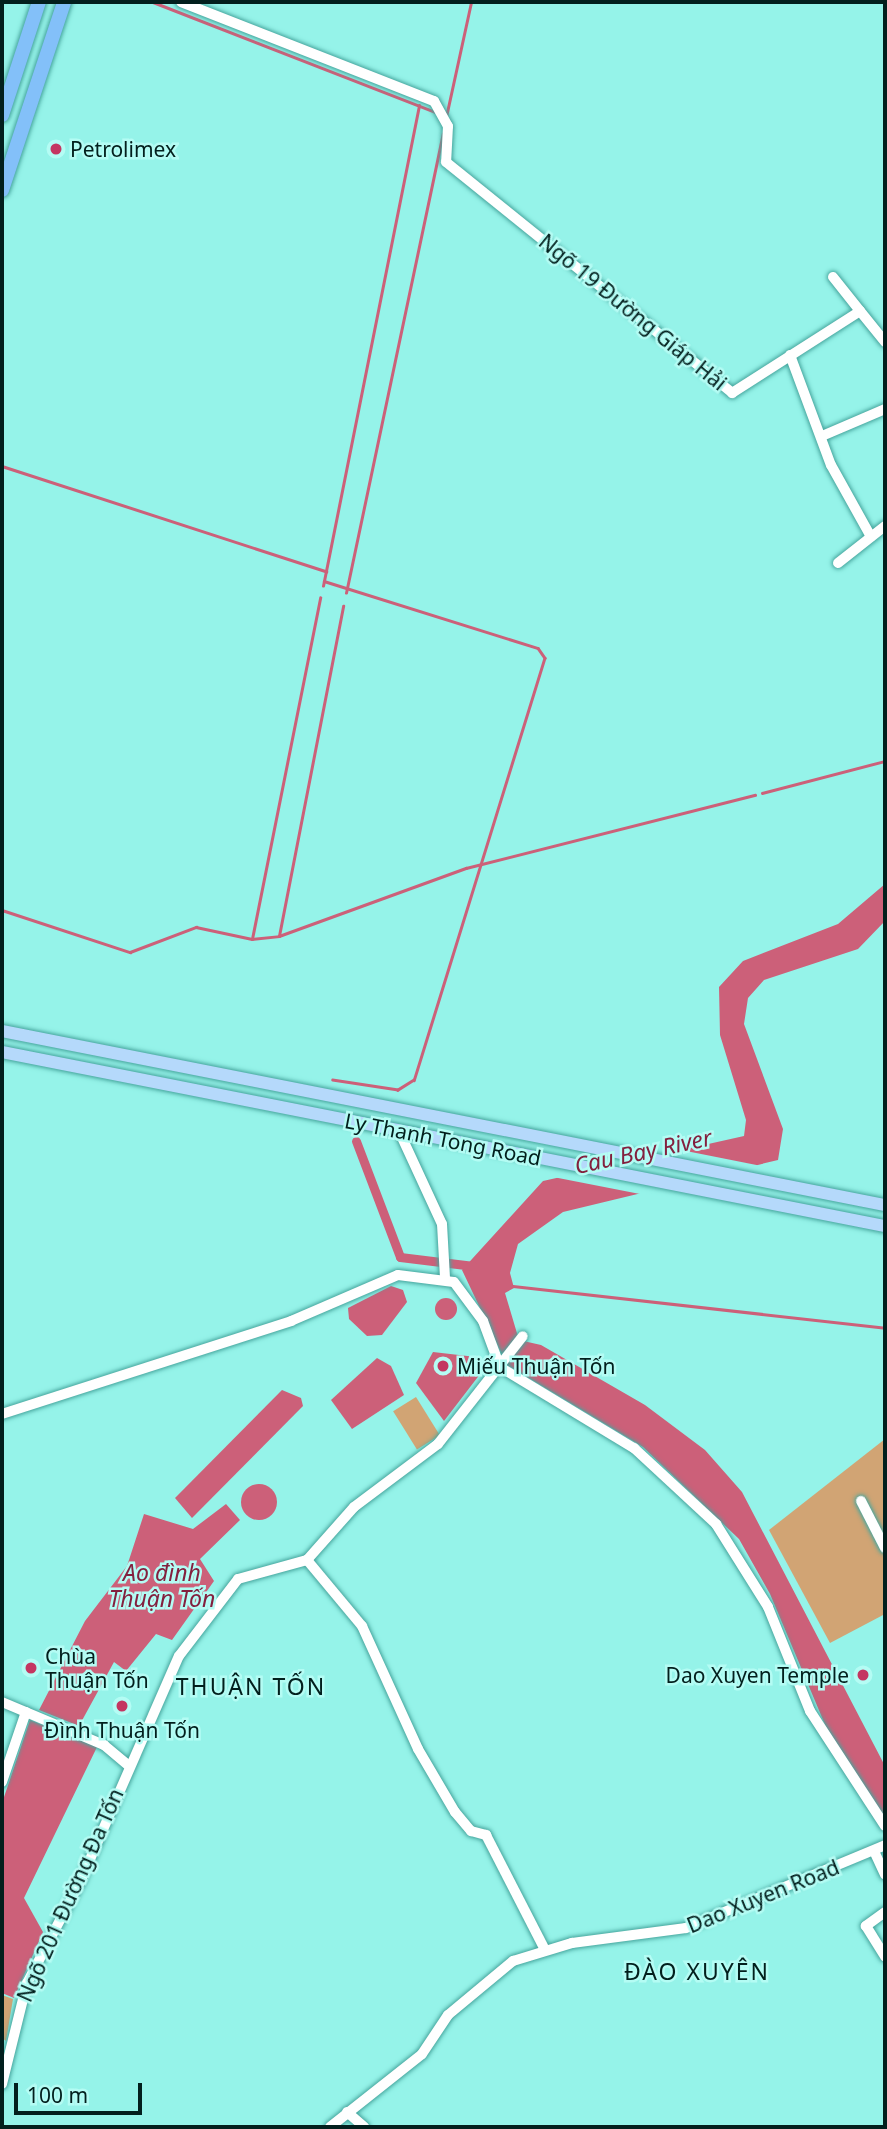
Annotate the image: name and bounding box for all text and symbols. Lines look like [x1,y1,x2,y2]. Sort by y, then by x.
place label: Petrolimex [70,136,176,162]
marker: Petrolimex [48,141,64,157]
street label: Ngõ 19 Đường Giáp Hải [534,229,732,395]
street label: Ly Thanh Tong Road [343,1108,543,1170]
water label: Cau Bay River [572,1123,714,1179]
place label: Miếu Thuận Tốn [457,1353,615,1379]
marker: Miếu Thuận Tốn [435,1358,451,1374]
water label: Ao đình Thuận Tốn [109,1558,215,1612]
place label: Chùa Thuận Tốn [45,1643,149,1693]
marker: Chùa Thuận Tốn [23,1660,39,1676]
place label: Dao Xuyen Temple [666,1662,849,1688]
marker: Dao Xuyen Temple [855,1667,871,1683]
district label: THUẬN TỐN [177,1672,325,1700]
marker: Đình Thuận Tốn [114,1698,130,1714]
place label: Đình Thuận Tốn [44,1717,200,1743]
street label: Ngõ 201 Đường Đa Tốn [12,1784,128,2006]
street label: Dao Xuyen Road [683,1854,843,1938]
district label: ĐÀO XUYÊN [625,1957,769,1985]
scale bar [18,2070,145,2114]
text: 100 m [27,2081,88,2109]

